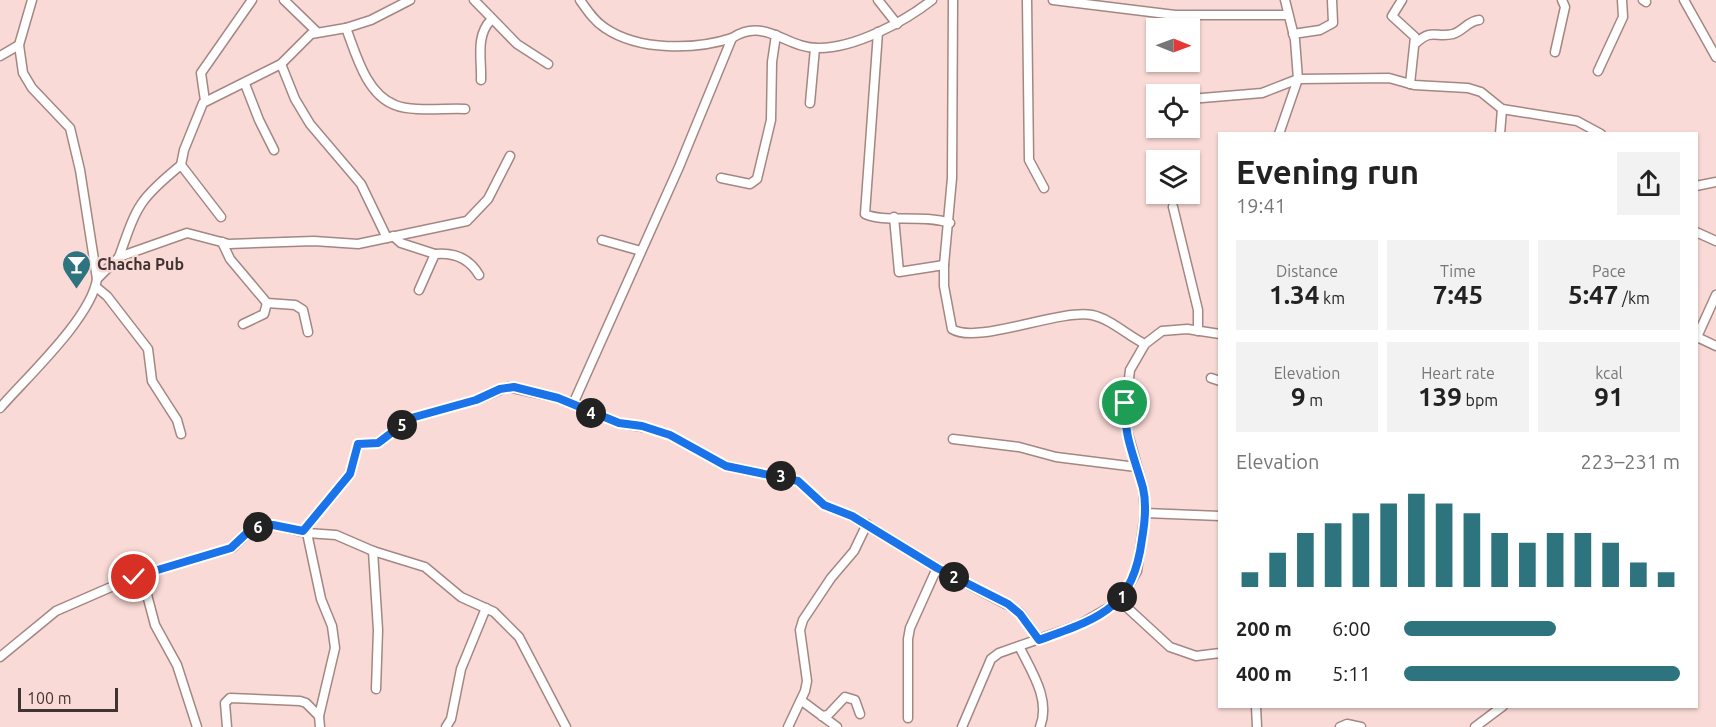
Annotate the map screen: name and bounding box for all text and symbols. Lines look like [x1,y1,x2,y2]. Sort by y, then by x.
north arrow [1146,18,1200,72]
map controls [1146,18,1200,204]
button: locate [1146,84,1200,138]
button: layers [1146,150,1200,204]
button: share [1617,152,1680,215]
text: Evening run [1236,153,1419,190]
text: 19:41 [1236,194,1286,217]
bar icon: Chacha Pub [60,248,92,290]
place label: Chacha Pub [97,255,184,273]
text: Distance [1276,262,1338,280]
text: Time [1440,262,1476,280]
text: Pace [1592,262,1626,280]
text: 1.34 [1269,280,1319,309]
text: 7:45 [1433,280,1483,309]
text: 5:47 [1568,280,1618,309]
text: km [1319,289,1345,307]
text: /km [1618,289,1650,307]
text: Elevation [1274,364,1340,382]
text: Heart rate [1421,364,1495,382]
text: kcal [1595,364,1623,382]
pin [1099,377,1150,428]
text: 9 [1291,382,1306,411]
text: 139 [1418,382,1462,411]
text: 91 [1594,382,1624,411]
icon: arrive [1108,386,1141,419]
text: m [1306,391,1323,409]
text: bpm [1462,391,1498,409]
pin: 4 [576,398,606,428]
text: 4 [586,404,596,422]
pin: 5 [387,410,417,440]
text: 5 [397,416,407,434]
text: Elevation [1236,450,1319,473]
text: 223–231 m [1581,450,1680,473]
pin: 3 [766,461,796,491]
text: 3 [776,467,786,485]
pin: 6 [243,512,273,542]
text: 6 [253,518,263,536]
pin [108,551,159,602]
icon: check [117,560,150,593]
pin: 2 [939,562,969,592]
text: 2 [949,568,959,586]
pin: 1 [1107,582,1137,612]
text: 1 [1117,588,1127,606]
text: 200 m [1236,617,1292,640]
text: 6:00 [1332,617,1371,640]
text: 400 m [1236,662,1292,685]
text: 5:11 [1332,662,1371,685]
scale bar [18,685,118,712]
text: 100 m [27,689,72,707]

